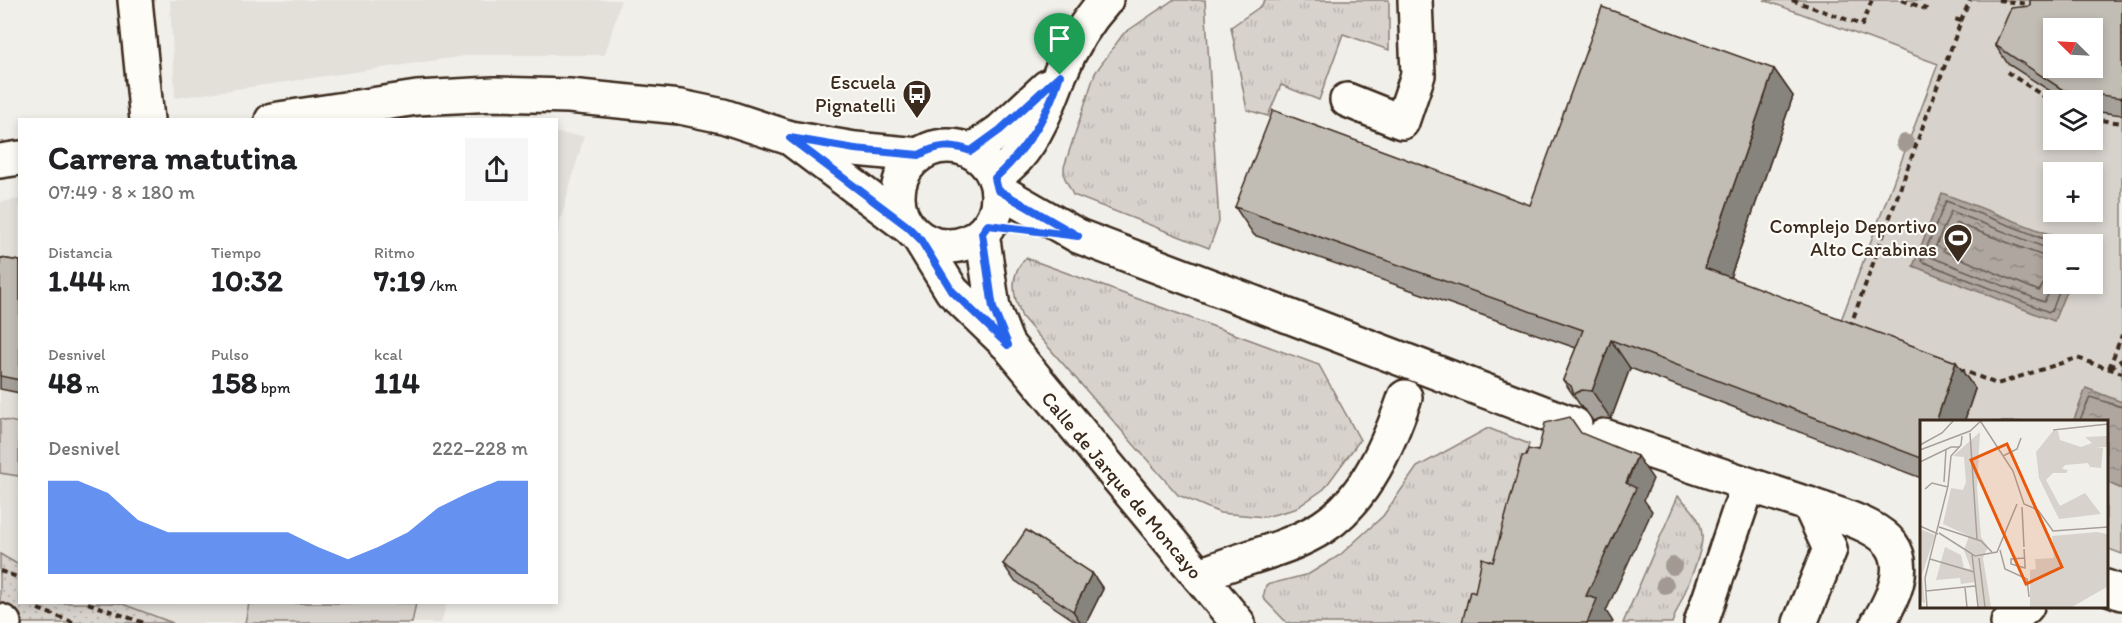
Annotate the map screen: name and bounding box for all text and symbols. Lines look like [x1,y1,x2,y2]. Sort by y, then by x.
pin [1034,13,1085,75]
north arrow [2043,18,2103,78]
map controls [2043,18,2103,294]
icon: arrive [1043,22,1076,55]
place label: Escuela Pignatelli [815,70,897,117]
bus stop icon: Escuela Pignatelli [901,78,933,120]
button: layers [2043,90,2103,150]
text: Carrera matutina [48,138,297,177]
button: share [465,138,528,201]
button: + [2043,162,2103,222]
text: 07:49 · 8 × 180 m [48,180,195,204]
place label: Complejo Deportivo Alto Carabinas [1770,214,1937,261]
sports icon: Complejo Deportivo Alto Carabinas [1942,222,1974,264]
button: − [2043,234,2103,294]
text: Distancia [48,243,113,262]
text: Tiempo [211,243,261,262]
text: Ritmo [374,243,415,262]
text: 1.44 [48,262,105,299]
text: 10:32 [211,262,283,299]
text: 7:19 [374,262,426,299]
text: km [105,276,130,295]
text: /km [426,276,457,295]
text: Desnivel [48,345,106,364]
text: Pulso [211,345,249,364]
text: kcal [374,345,402,364]
text: 48 [48,364,82,401]
text: 158 [211,364,257,401]
text: 114 [374,364,420,401]
text: m [82,378,100,397]
text: bpm [257,378,290,397]
street label: Calle de Jarque de Moncayo [1036,386,1208,584]
inset map [1920,420,2107,608]
text: Desnivel [48,436,120,460]
text: 222–228 m [432,436,528,460]

